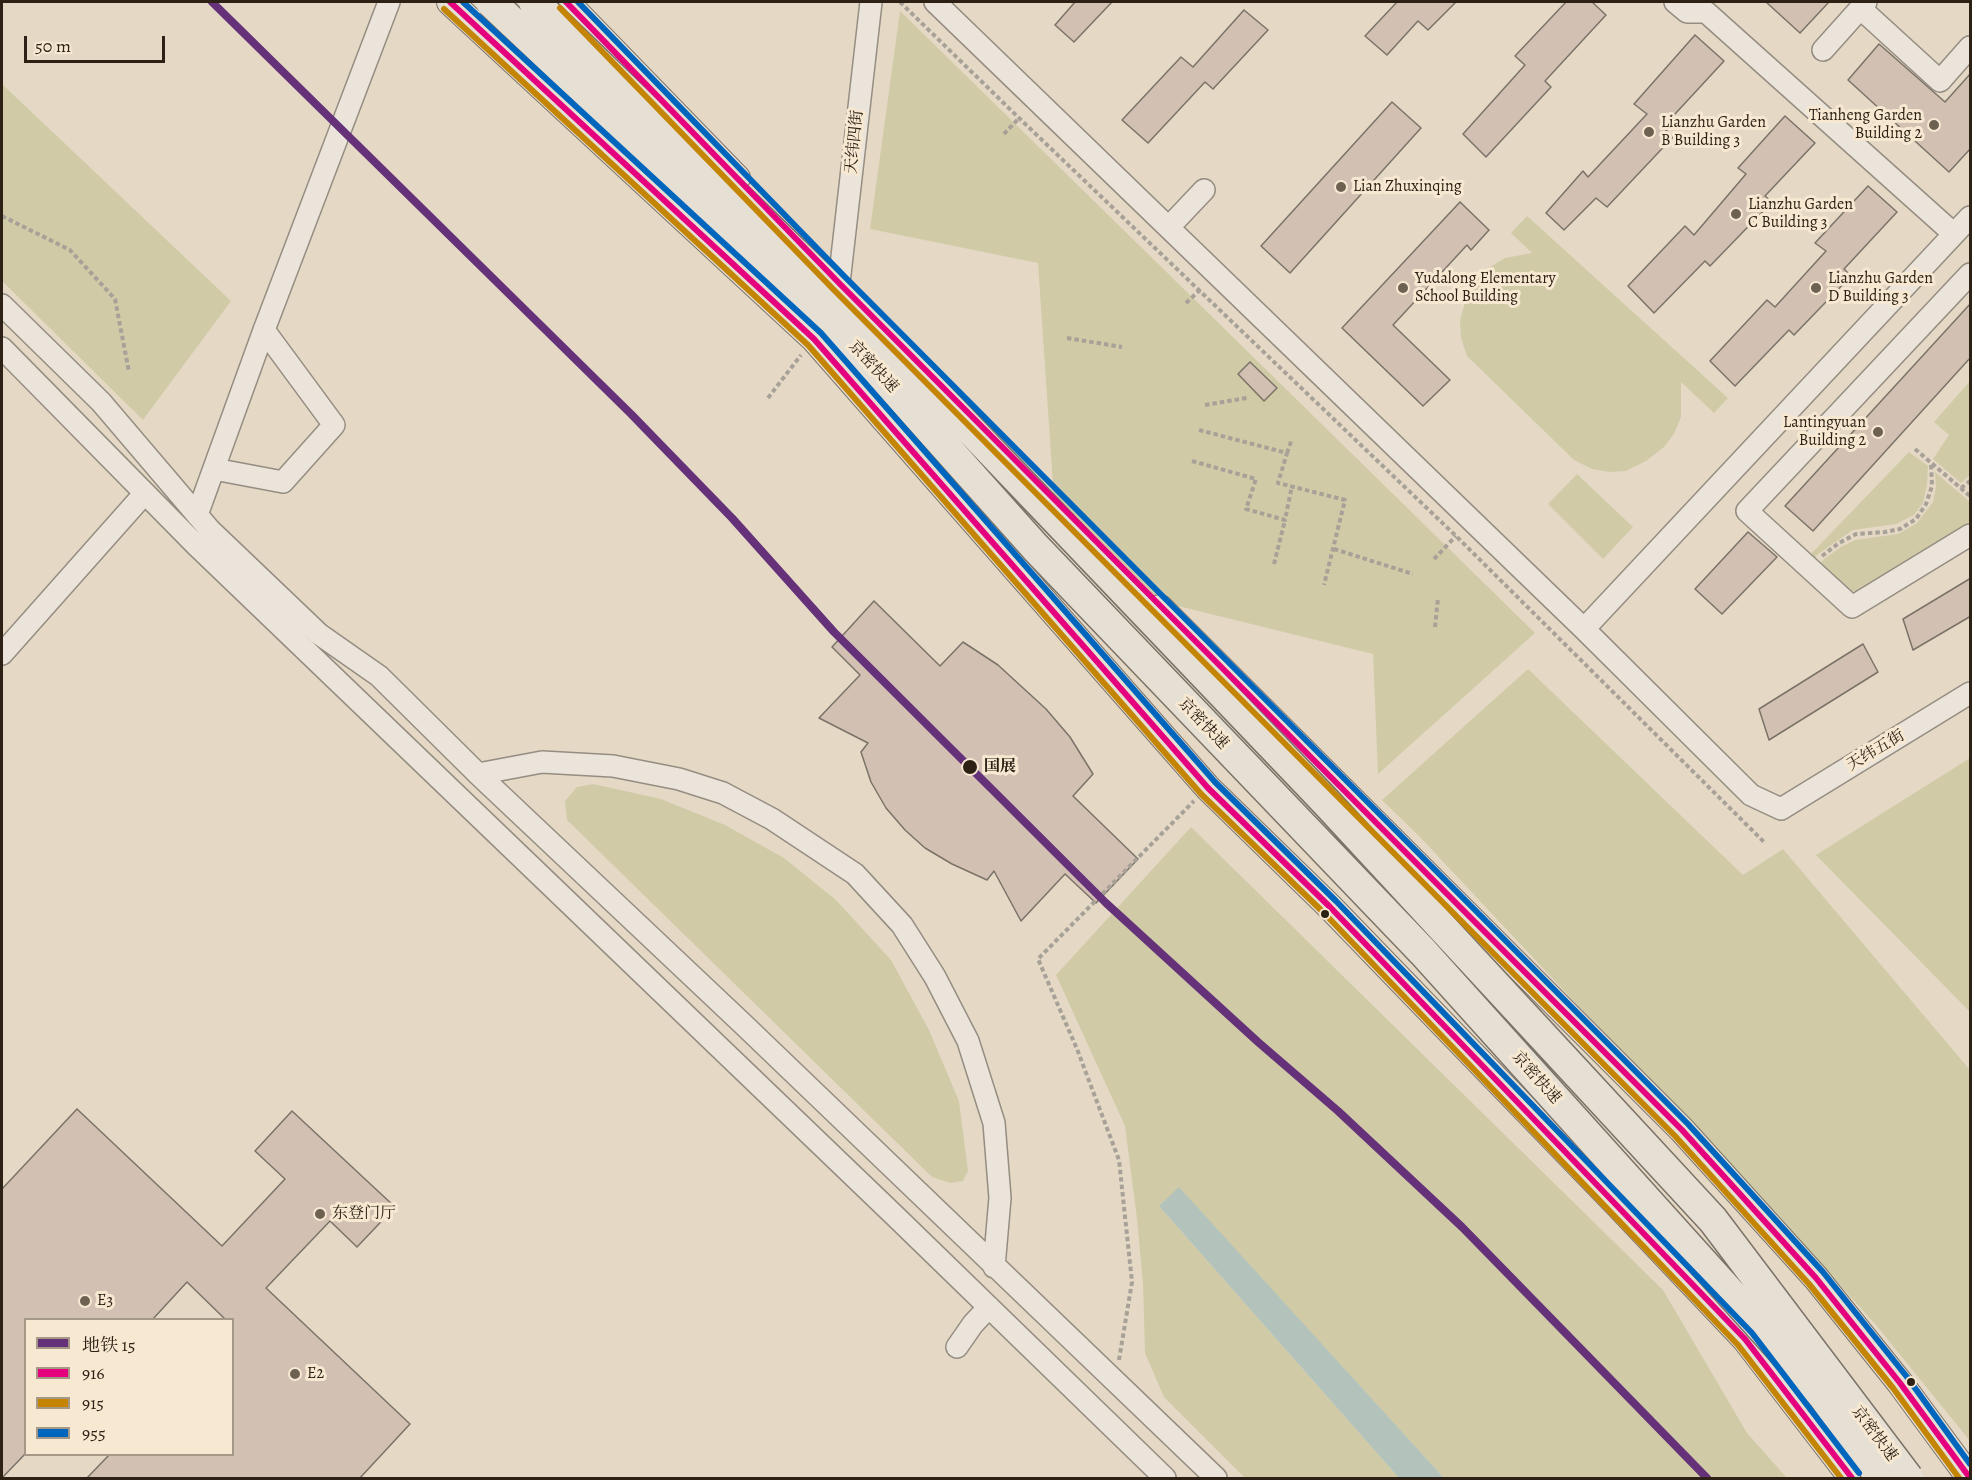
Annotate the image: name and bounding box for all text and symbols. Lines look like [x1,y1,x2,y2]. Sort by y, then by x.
scale bar [27,24,168,62]
text: 50 m [35,34,71,58]
place label: Tianheng Garden Building 2 [1809,106,1922,144]
street label: 天纬四街 [842,109,868,175]
place label: Lianzhu Garden B Building 3 [1661,113,1766,151]
marker: Tianheng Garden Building 2 [1927,118,1941,132]
marker: Lianzhu Garden B Building 3 [1642,125,1656,139]
place label: Lian Zhuxinqing [1353,177,1462,197]
marker: Lian Zhuxinqing [1334,180,1348,194]
place label: Lianzhu Garden C Building 3 [1748,195,1853,233]
marker: Lianzhu Garden C Building 3 [1729,207,1743,221]
place label: Yudalong Elementary School Building [1415,269,1556,307]
place label: Lianzhu Garden D Building 3 [1828,269,1933,307]
marker: Yudalong Elementary School Building [1396,281,1410,295]
marker: Lianzhu Garden D Building 3 [1809,281,1823,295]
street label: 京密快速 [844,337,902,397]
place label: Lantingyuan Building 2 [1783,413,1866,451]
marker: Lantingyuan Building 2 [1871,425,1885,439]
street label: 京密快速 [1174,694,1232,754]
street label: 天纬五街 [1844,726,1908,776]
place label: 国展 [984,757,1016,777]
marker: 国展 [961,758,979,776]
unlabelled marker [1319,908,1331,920]
street label: 京密快速 [1507,1048,1565,1108]
place label: 东登门厅 [332,1204,396,1224]
marker: 东登门厅 [313,1207,327,1221]
place label: E3 [97,1291,113,1311]
marker: E3 [78,1294,92,1308]
legend [24,1318,234,1456]
text: 地铁 15 [82,1333,135,1357]
text: 916 [82,1361,105,1385]
place label: E2 [307,1364,324,1384]
marker: E2 [288,1367,302,1381]
unlabelled marker [1905,1376,1917,1388]
text: 915 [82,1391,104,1415]
street label: 京密快速 [1847,1403,1901,1465]
text: 955 [82,1421,106,1445]

